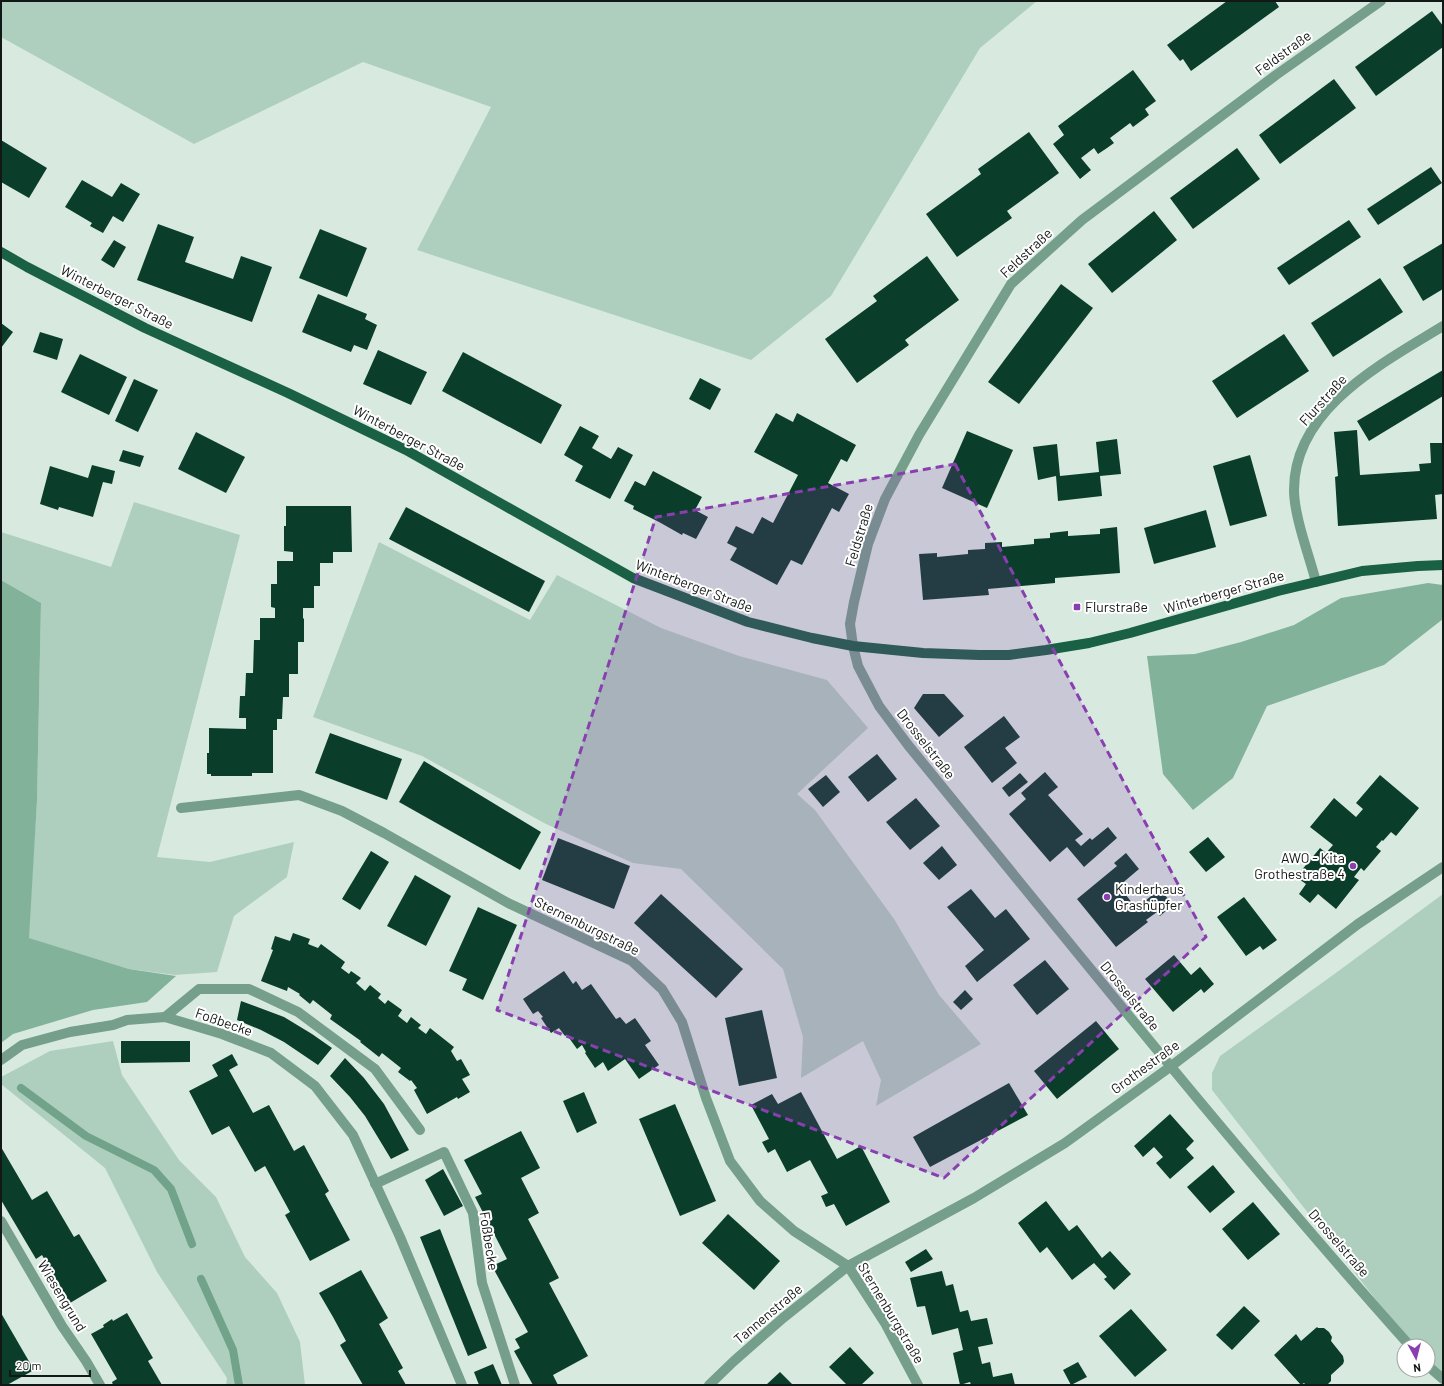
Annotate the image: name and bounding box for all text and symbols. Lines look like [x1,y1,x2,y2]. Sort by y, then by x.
street label: Feldstraße [1251,27,1314,79]
street label: Feldstraße [996,224,1055,281]
street label: Winterberger Straße [58,261,177,332]
street label: Flurstraße [1295,371,1350,429]
street label: Winterberger Straße [350,401,468,474]
street label: Feldstraße [841,501,876,568]
street label: Winterberger Straße [633,555,755,616]
street label: Winterberger Straße [1162,566,1286,617]
place label: Flurstraße [1085,598,1148,615]
marker: Flurstraße [1072,602,1082,612]
street label: Drosselstraße [894,705,959,782]
place label: AWO - Kita Grothestraße 4 [1254,849,1345,882]
marker: AWO - Kita Grothestraße 4 [1348,861,1358,871]
place label: Kinderhaus Grashüpfer [1115,880,1184,913]
marker: Kinderhaus Grashüpfer [1102,892,1112,902]
street label: Sternenburgstraße [532,893,643,958]
street label: Drosselstraße [1097,957,1164,1034]
street label: Foßbecke [193,1004,255,1039]
street label: Grothestraße [1107,1036,1182,1097]
street label: Drosselstraße [1305,1205,1374,1280]
street label: Foßbecke [476,1210,503,1272]
street label: Wiesengrund [35,1257,90,1334]
street label: Sternenburgstraße [855,1259,928,1366]
street label: Tannenstraße [730,1280,805,1347]
north arrow [1396,1338,1436,1378]
scale bar [10,1352,90,1378]
text: 20 m [16,1358,42,1372]
text: N [1413,1362,1422,1375]

